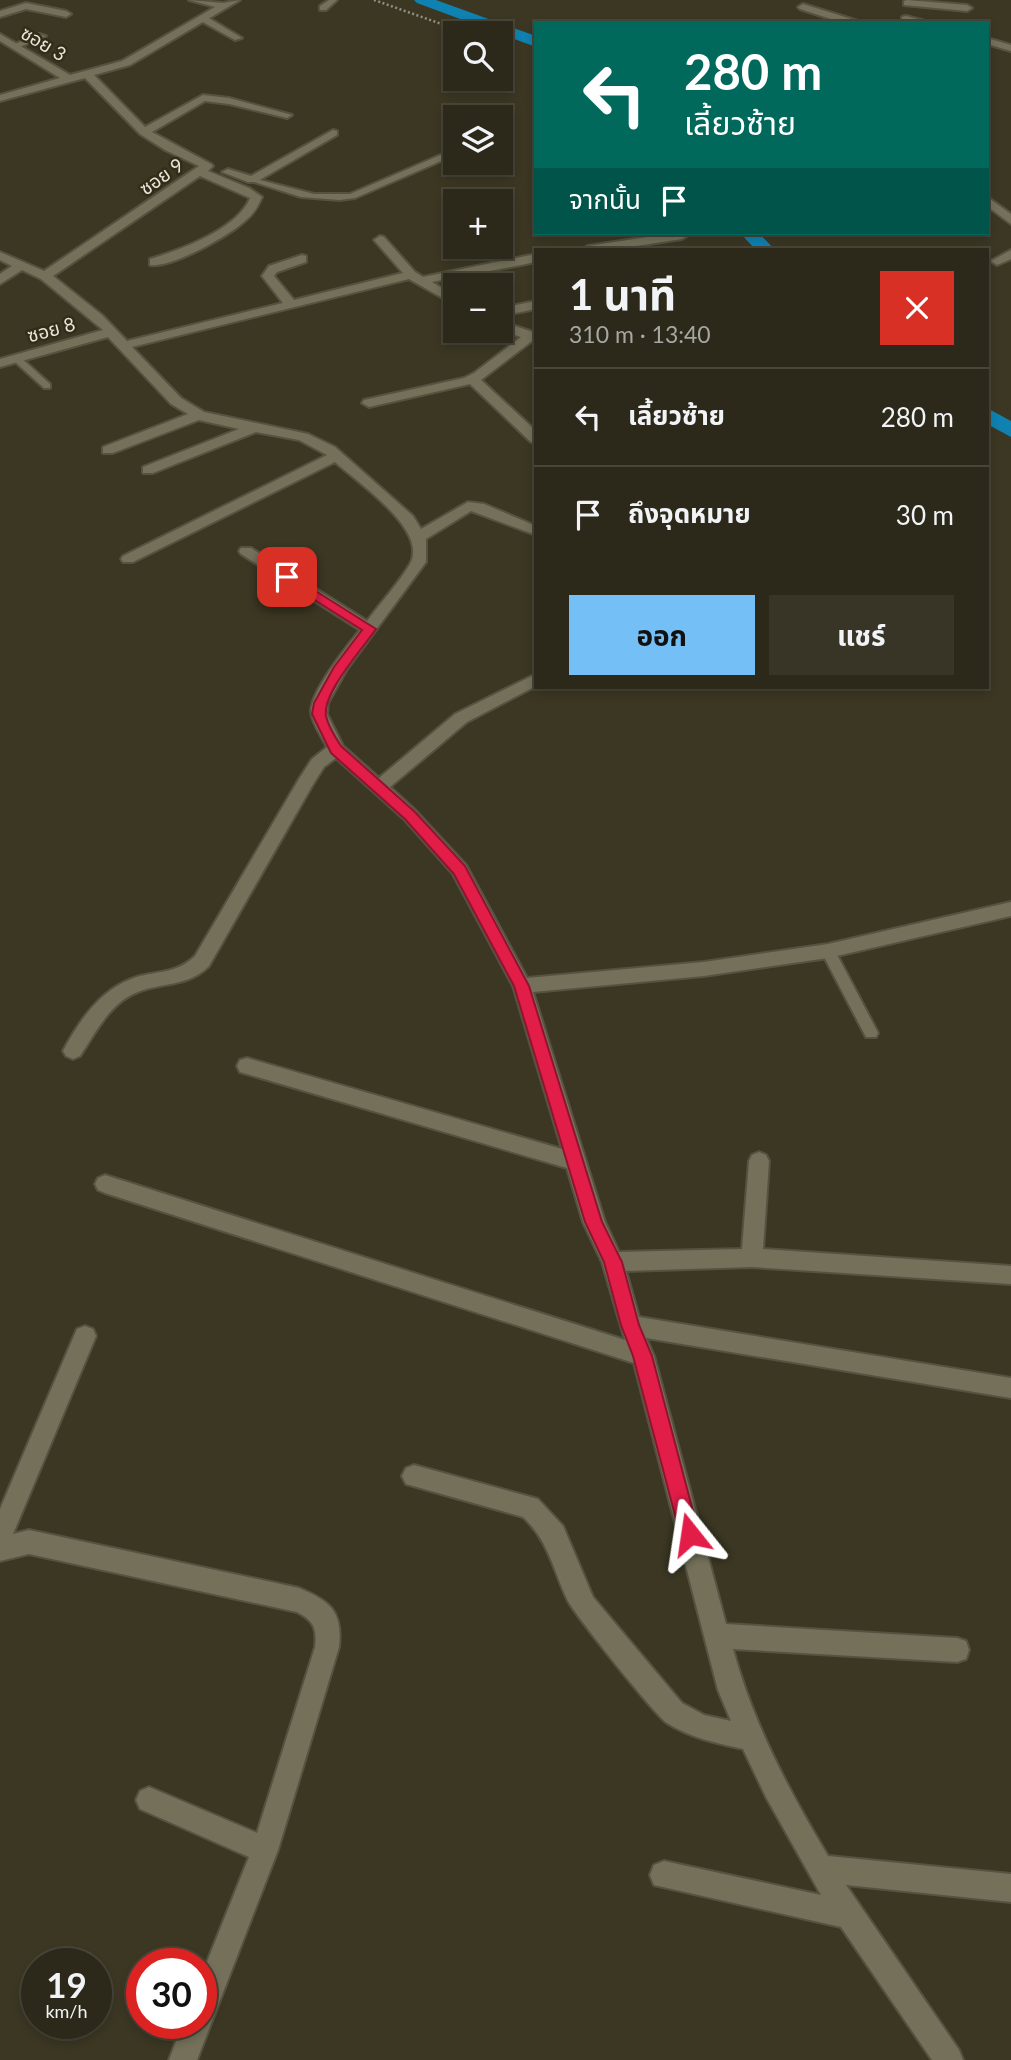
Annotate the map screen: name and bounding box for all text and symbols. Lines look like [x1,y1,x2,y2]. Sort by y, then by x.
street label: ซอย 3 [17,21,71,65]
map controls [443,21,513,343]
button: search [443,21,513,91]
text: 280 m [684,42,822,100]
icon: left [569,49,660,140]
text: เลี้ยวซ้าย [684,103,796,142]
button: layers [443,105,513,175]
street label: ซอย 9 [134,153,188,199]
icon: arrive [655,182,693,220]
text: จากนั้น [569,183,641,215]
button: + [443,189,513,259]
text: 1 นาที [569,269,676,319]
button: close [880,271,954,345]
button: − [443,273,513,343]
street label: ซอย 8 [25,312,77,346]
text: 310 m · 13:40 [569,320,711,348]
icon: left [569,398,607,436]
text: เลี้ยวซ้าย [628,399,725,431]
text: 280 m [881,401,954,433]
icon: arrive [569,496,607,534]
text: ถึงจุดหมาย [628,497,751,529]
text: 30 m [896,499,954,531]
pin [257,547,317,607]
icon: arrive [268,558,306,596]
button: ออก [569,595,755,675]
button: แชร์ [769,595,954,675]
position arrow [653,1497,727,1571]
speed limit sign: 30 [126,1948,217,2039]
text: 19 [46,1963,87,2005]
text: km/h [45,2000,88,2022]

